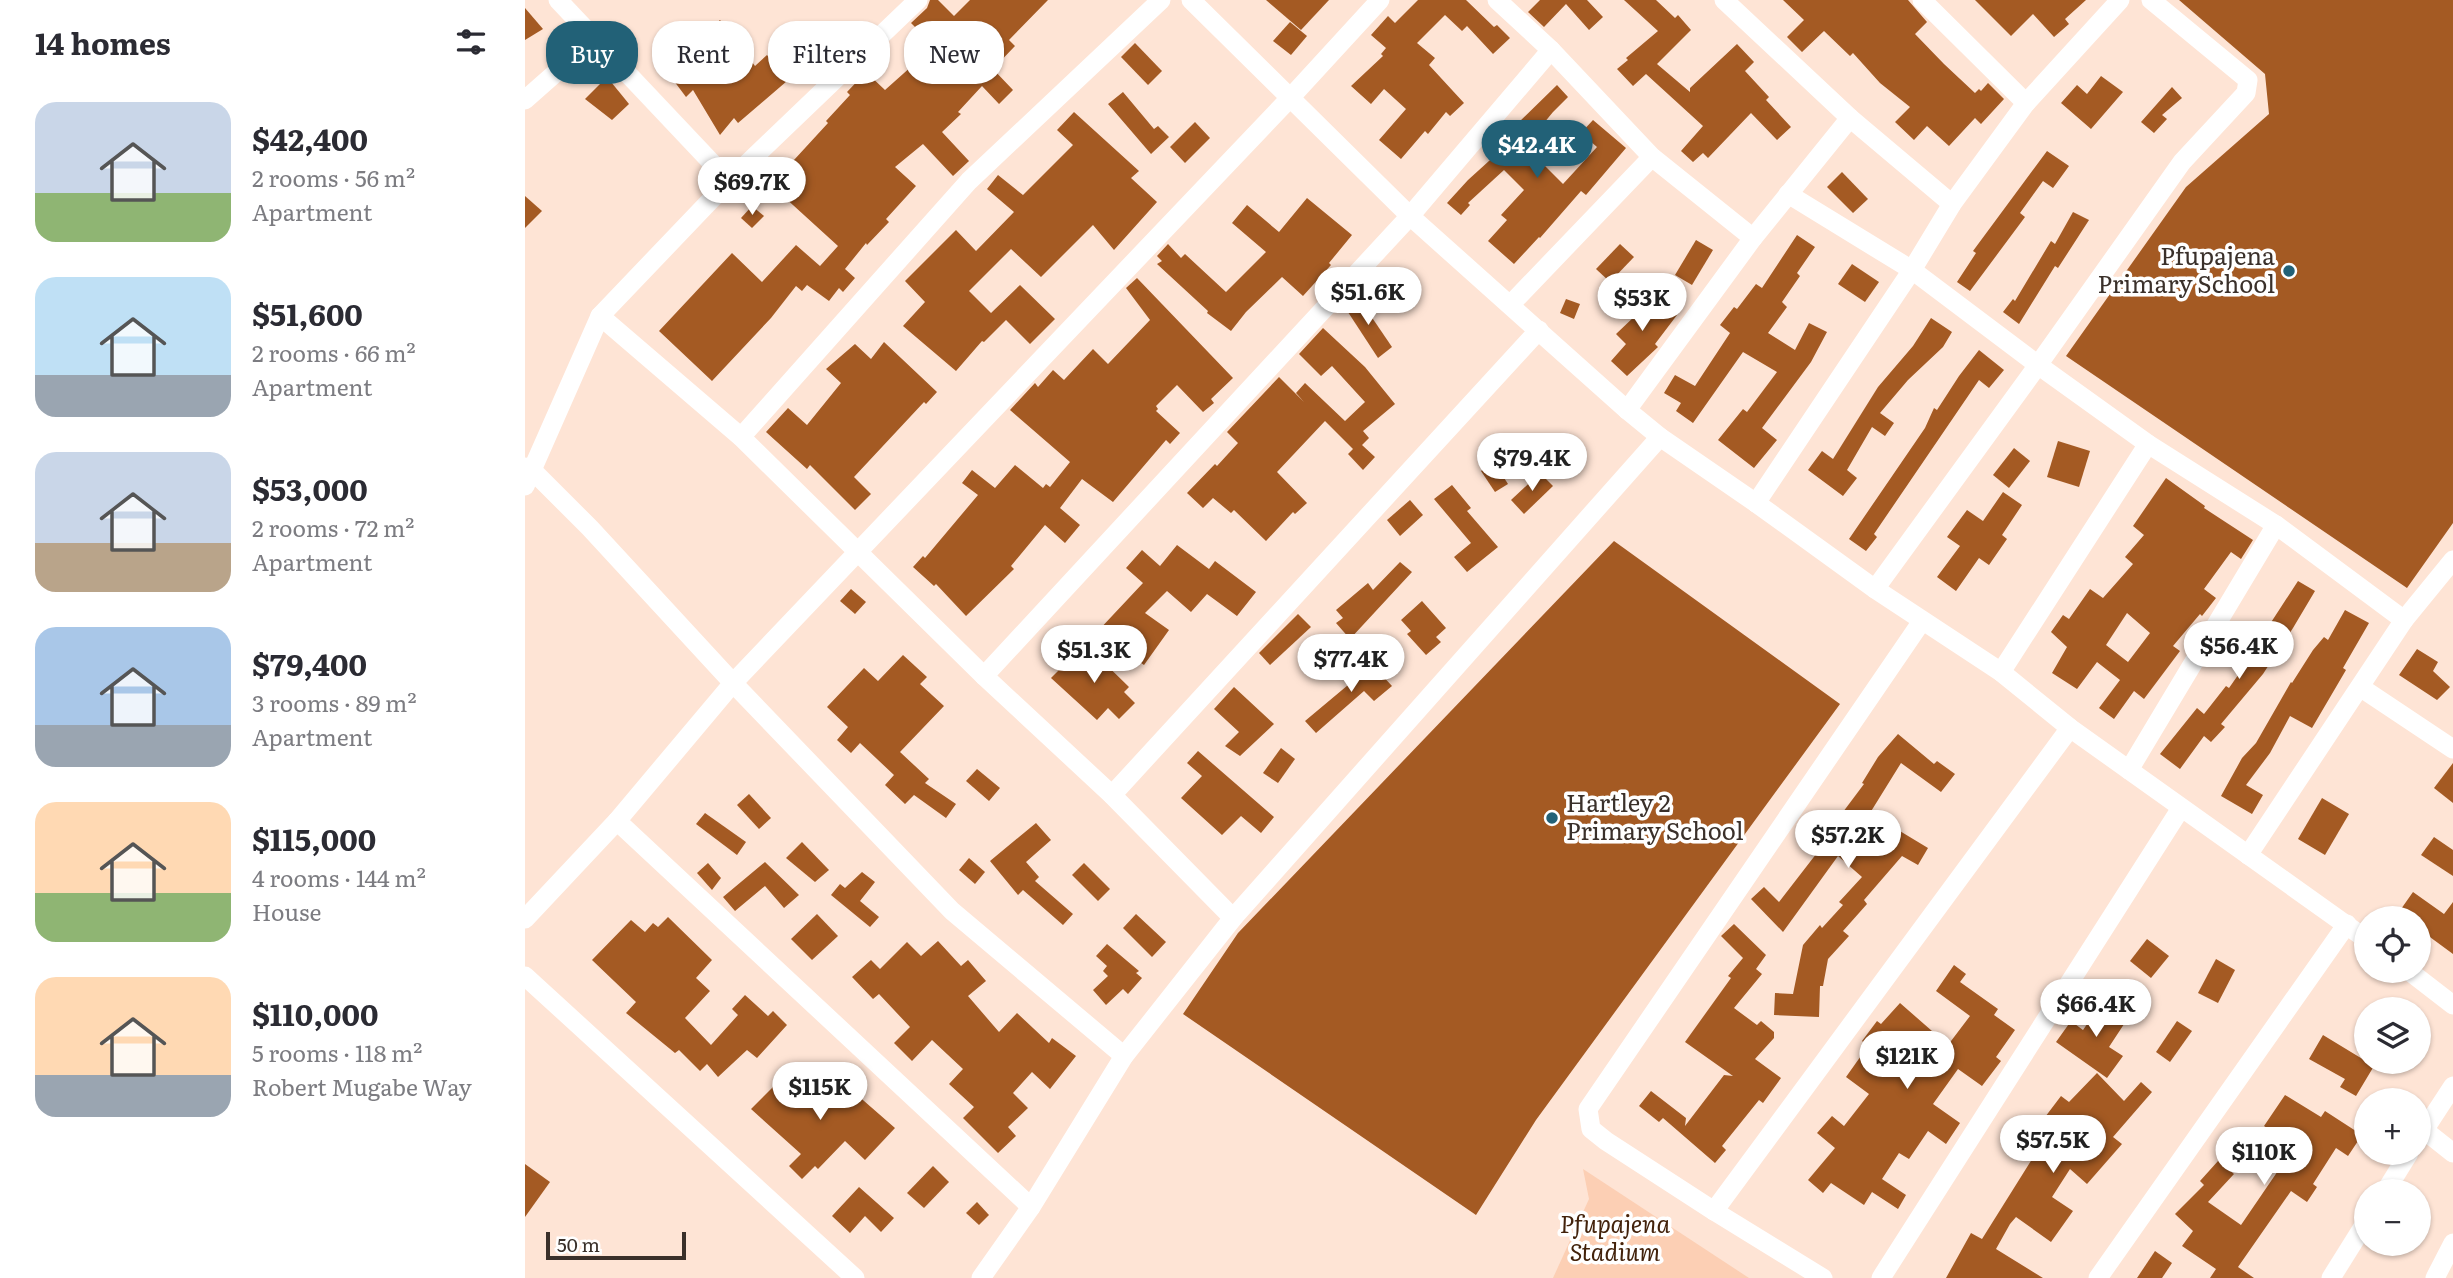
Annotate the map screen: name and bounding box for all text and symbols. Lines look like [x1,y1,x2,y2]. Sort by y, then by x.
text: 14 homes [35,20,171,64]
chip: Buy [546,21,638,84]
chip: Rent [652,21,754,84]
chip: Filters [768,21,890,84]
chip: New [904,21,1004,84]
icon: filters [452,23,490,61]
text: $42,400 [252,116,368,160]
pin: $42.4K [1480,120,1594,180]
text: $42.4K [1498,126,1576,160]
icon: home [91,130,175,214]
pin: $69.7K [695,158,809,217]
text: 2 rooms · 56 m² [252,160,415,194]
text: $69.7K [714,163,790,197]
text: Apartment [252,194,372,228]
place label: Pfupajena Primary School [2098,237,2275,300]
marker: Pfupajena Primary School [2281,263,2297,279]
pin: $51.6K [1311,268,1425,327]
text: $51.6K [1331,273,1405,307]
pin: $53K [1601,274,1683,333]
text: $53K [1614,279,1670,313]
text: $51,600 [252,291,363,335]
icon: home [91,305,175,389]
text: 2 rooms · 66 m² [252,335,416,369]
text: Apartment [252,369,372,403]
pin: $79.4K [1475,434,1589,493]
text: $79.4K [1493,439,1571,473]
text: $53,000 [252,466,368,510]
icon: home [91,480,175,564]
text: 2 rooms · 72 m² [252,510,414,544]
text: Apartment [252,544,372,578]
pin: $56.4K [2182,622,2296,681]
pin: $51.3K [1037,626,1151,685]
text: $56.4K [2200,627,2278,661]
text: $51.3K [1057,631,1131,665]
pin: $77.4K [1294,634,1408,694]
text: $77.4K [1313,640,1389,674]
text: $79,400 [252,641,367,685]
icon: home [91,655,175,739]
text: 3 rooms · 89 m² [252,685,417,719]
text: Apartment [252,719,372,753]
place label: Hartley 2 Primary School [1566,784,1743,847]
marker: Hartley 2 Primary School [1544,810,1560,826]
pin: $57.2K [1791,810,1905,870]
text: $115,000 [252,816,376,860]
text: $57.2K [1811,816,1885,850]
icon: home [91,830,175,914]
text: 4 rooms · 144 m² [252,860,426,894]
text: House [252,894,321,928]
map controls [2354,906,2431,1256]
button: locate [2354,906,2431,983]
pin: $66.4K [2039,979,2153,1039]
text: $66.4K [2056,985,2136,1019]
text: $110,000 [252,991,378,1035]
button: layers [2354,997,2431,1074]
icon: home [91,1005,175,1089]
pin: $121K [1858,1032,1956,1091]
text: 5 rooms · 118 m² [252,1035,422,1069]
text: $121K [1875,1037,1939,1071]
pin: $115K [771,1062,869,1122]
text: $115K [788,1068,852,1102]
text: Robert Mugabe Way [252,1069,472,1103]
button: + [2354,1088,2431,1165]
pin: $57.5K [1996,1116,2110,1175]
text: $57.5K [2016,1121,2090,1155]
pin: $110K [2215,1128,2313,1187]
text: $110K [2232,1133,2296,1167]
button: − [2354,1179,2431,1256]
park label: Pfupajena Stadium [1560,1205,1671,1268]
scale bar [546,1229,686,1261]
text: 50 m [557,1230,600,1258]

